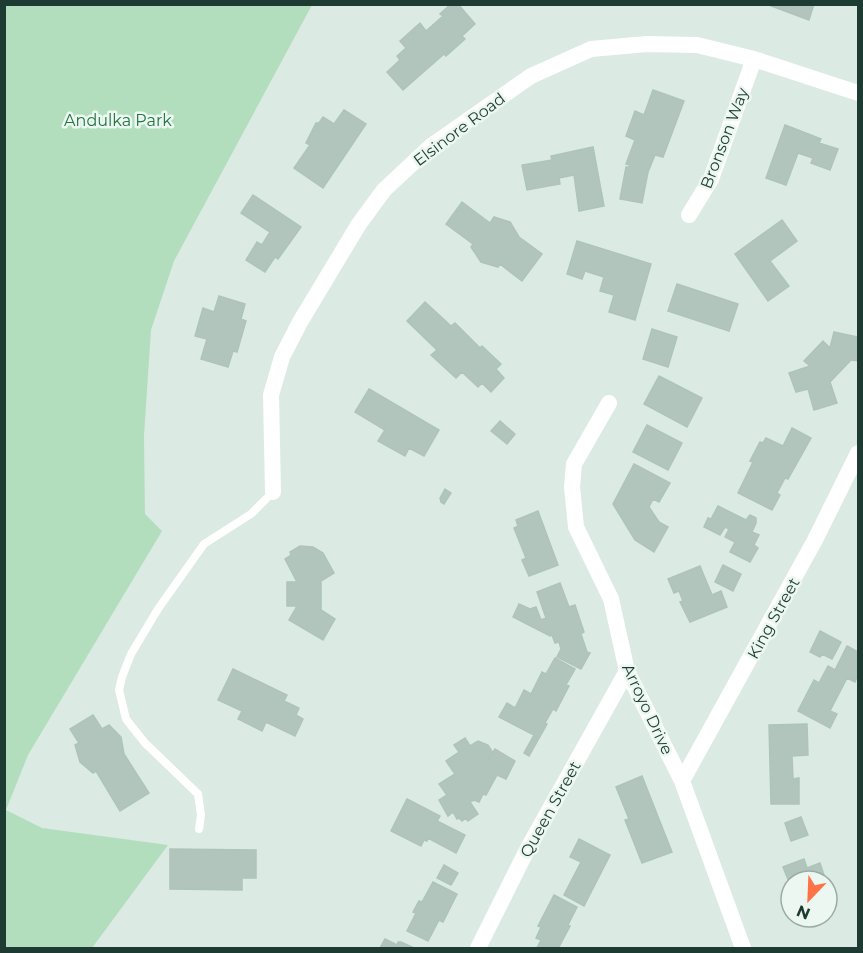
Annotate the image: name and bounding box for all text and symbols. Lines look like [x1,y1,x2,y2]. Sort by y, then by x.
street label: Bronson Way [696,85,753,191]
street label: Elsinore Road [410,89,509,170]
park label: Andulka Park [64,111,172,130]
street label: King Street [743,574,804,662]
street label: Arroyo Drive [618,661,677,758]
street label: Queen Street [516,757,585,861]
north arrow [779,869,839,929]
text: N [794,901,813,924]

